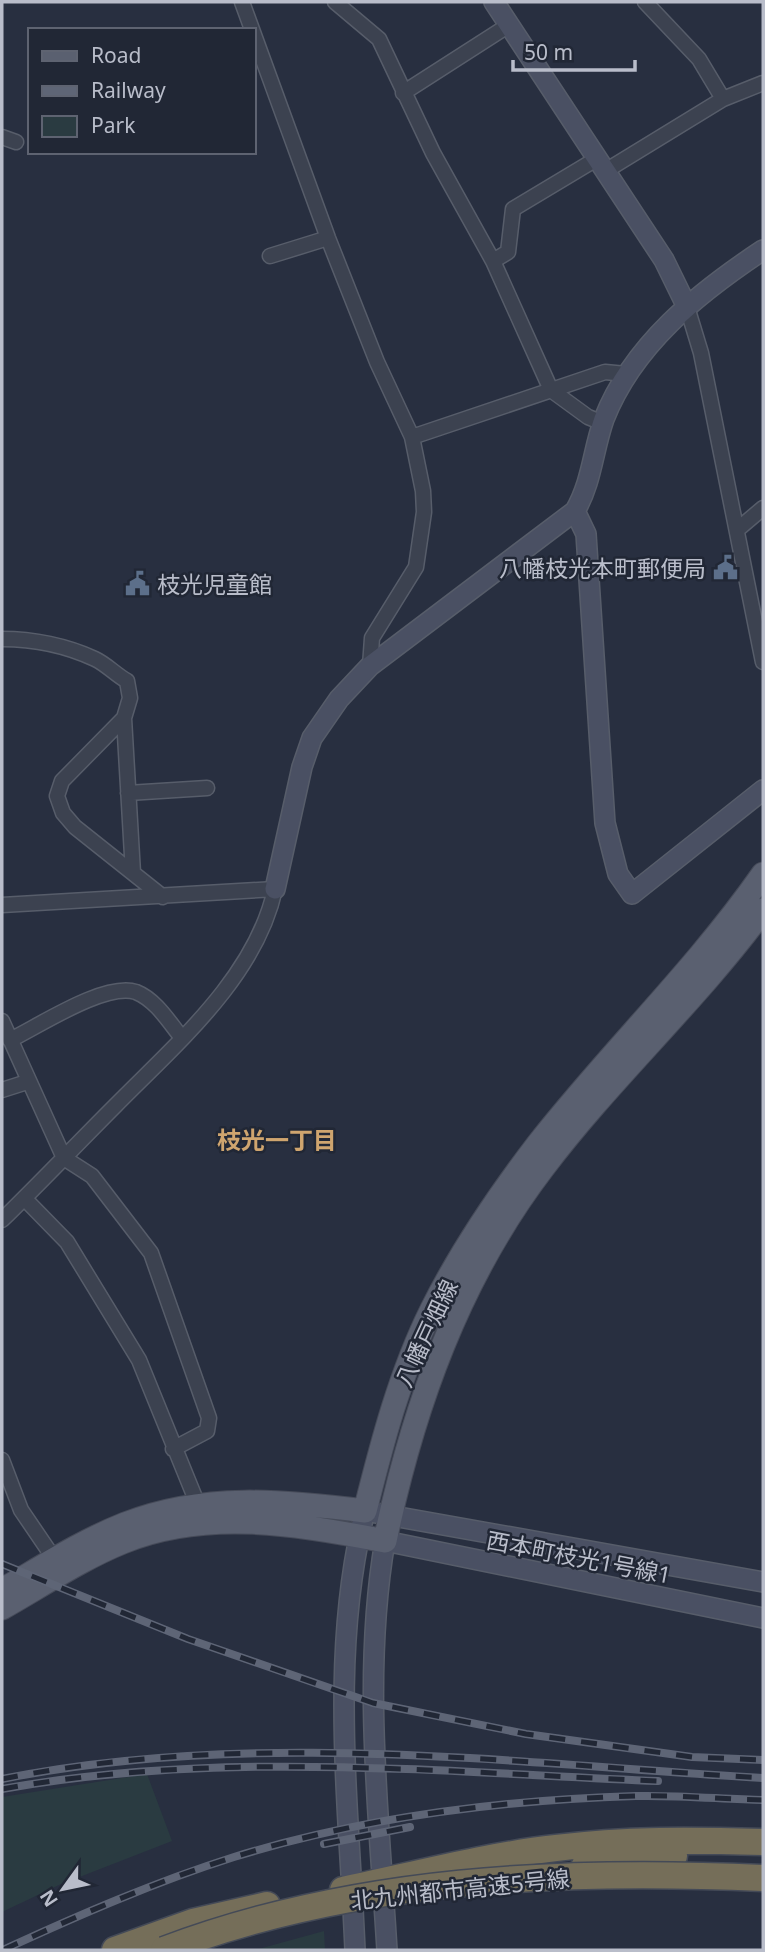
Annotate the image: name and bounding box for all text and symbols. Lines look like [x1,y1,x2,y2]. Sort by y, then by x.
legend [28,28,256,154]
scale bar [513,28,636,72]
text: 50 m [524,38,573,66]
text: Road [91,41,141,69]
text: Railway [91,76,166,104]
text: Park [91,111,136,139]
place label: 八幡枝光本町郵便局 [499,552,706,584]
public building icon: 八幡枝光本町郵便局 [712,554,740,582]
place label: 枝光児童館 [157,568,272,600]
public building icon: 枝光児童館 [123,570,151,598]
district label: 枝光一丁目 [217,1123,337,1156]
street label: 八幡戸畑線 [387,1274,465,1392]
street label: 西本町枝光1号線1 [484,1523,674,1591]
north arrow [28,1854,98,1924]
street label: 北九州都市高速5号線 [349,1862,571,1916]
text: N [34,1885,64,1912]

